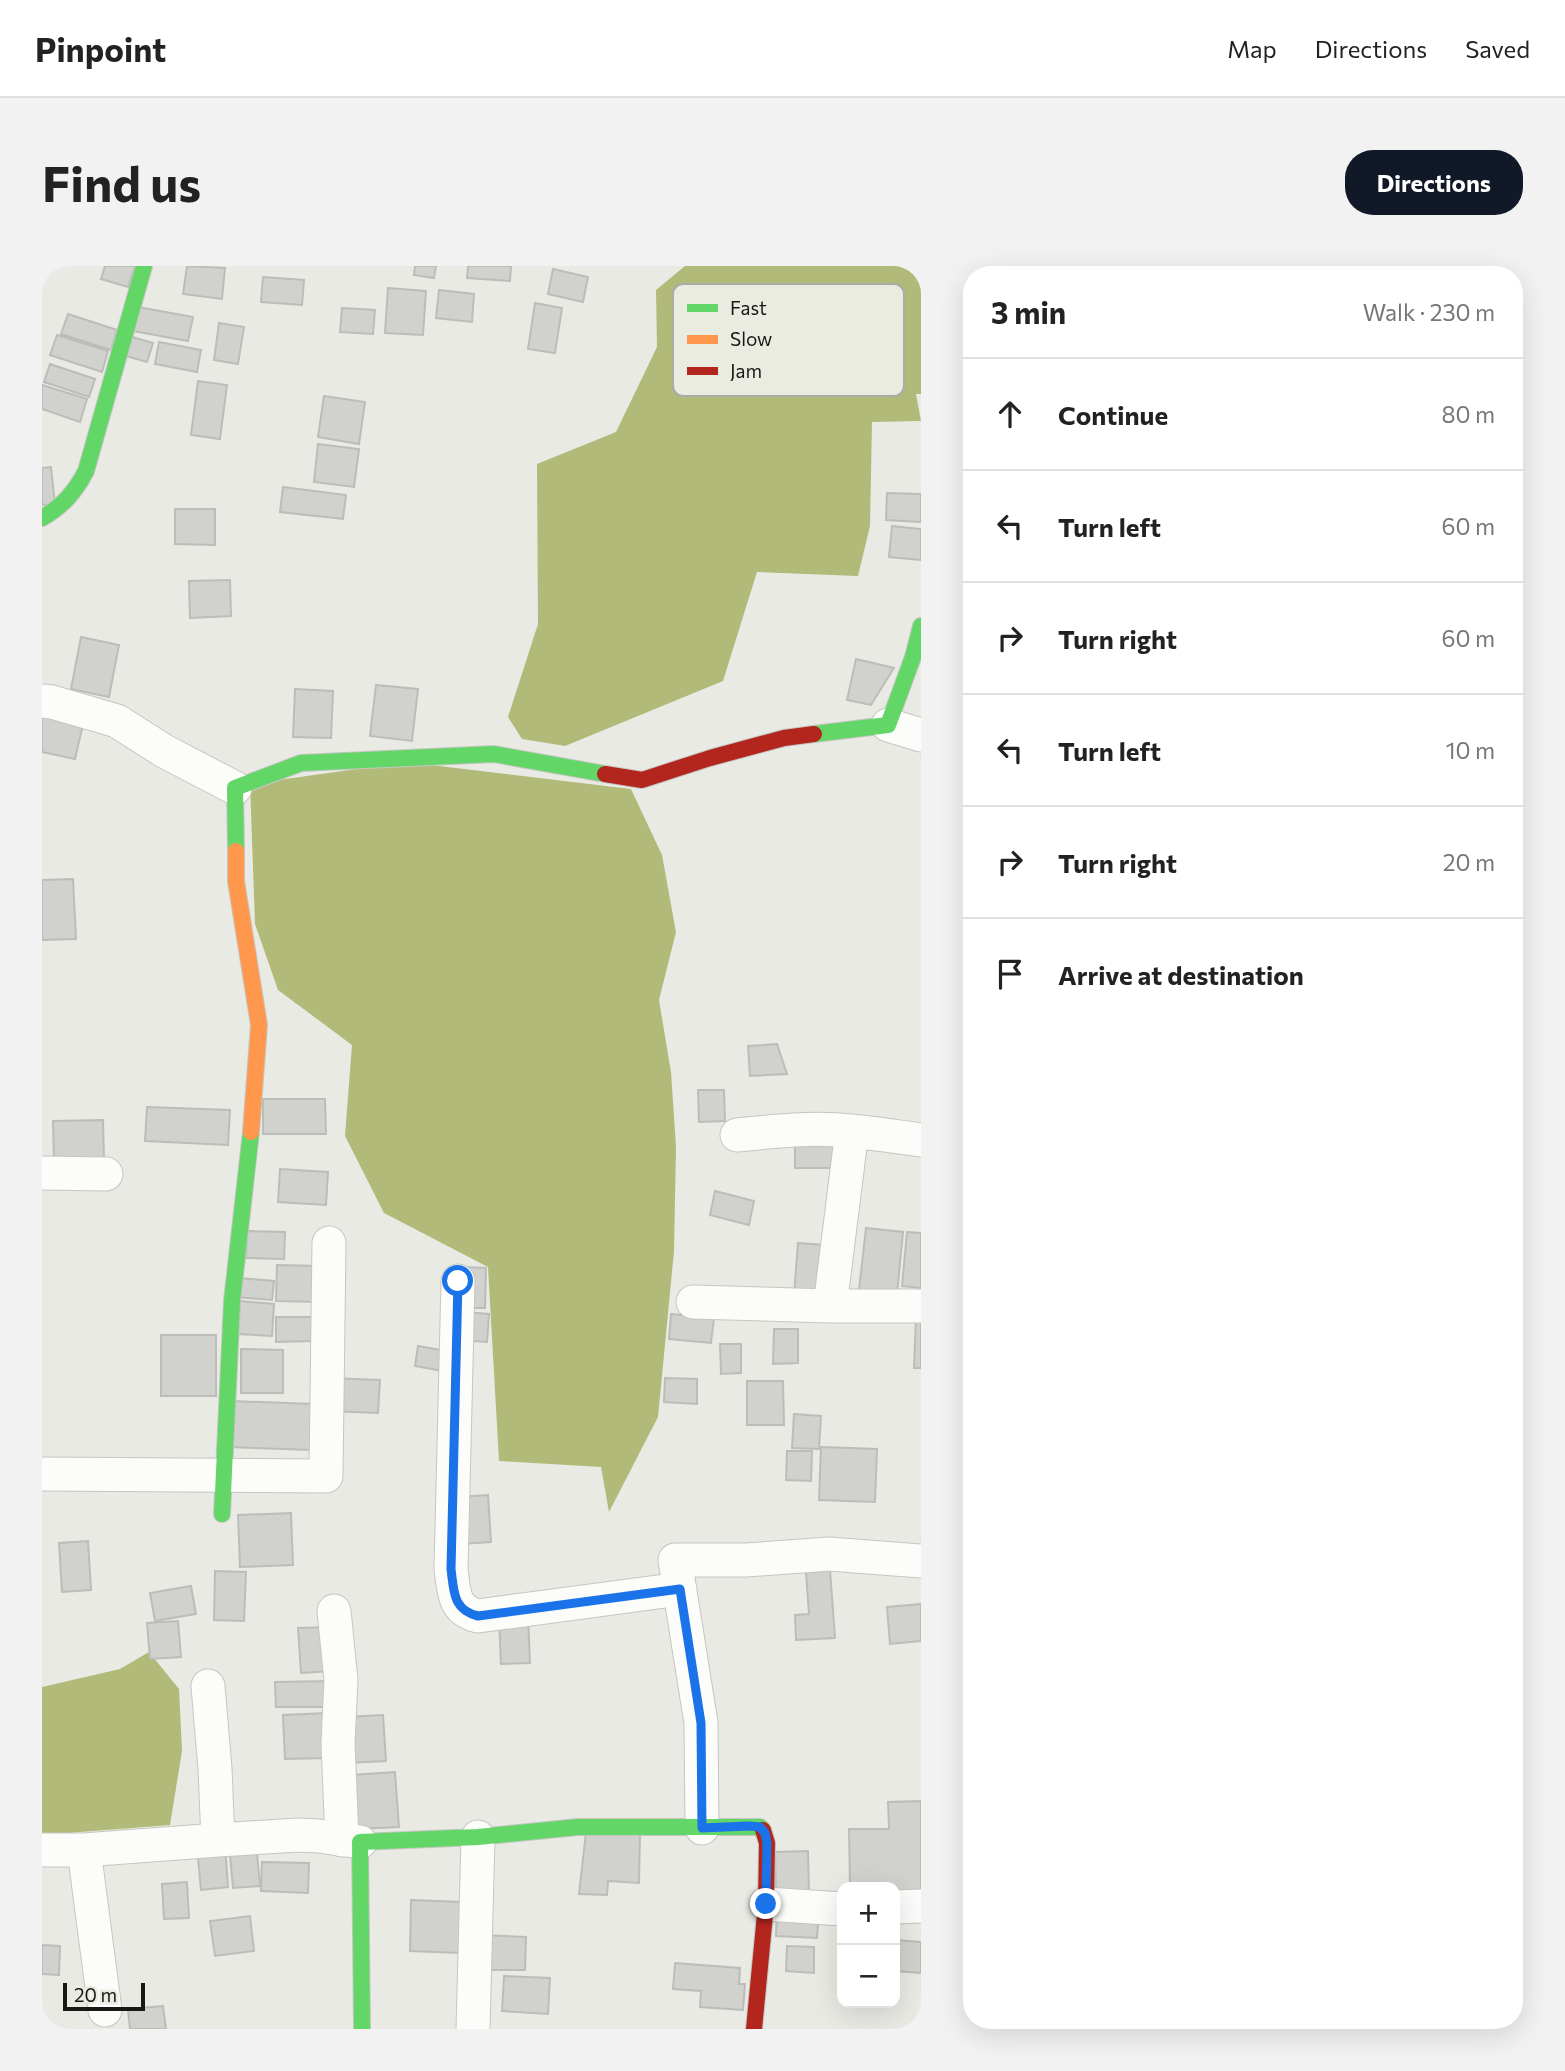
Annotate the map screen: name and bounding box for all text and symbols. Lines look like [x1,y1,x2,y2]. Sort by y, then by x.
text: Pinpoint [35,28,166,69]
text: Map [1227,34,1277,63]
text: Directions [1315,34,1427,63]
text: Saved [1465,34,1530,63]
button: Directions [1345,150,1523,215]
text: Find us [42,152,201,212]
legend [673,284,904,396]
text: 3 min [991,293,1066,330]
text: Fast [730,296,767,319]
text: Walk · 230 m [1363,298,1495,326]
text: Slow [730,327,772,350]
text: Jam [730,359,762,382]
icon: ahead [991,395,1029,433]
text: Continue [1058,399,1168,430]
text: 80 m [1442,400,1495,428]
icon: left [991,507,1029,545]
text: Turn left [1058,511,1161,542]
text: 60 m [1442,512,1495,540]
icon: right [991,619,1029,657]
text: Turn right [1058,623,1177,654]
text: 60 m [1442,624,1495,652]
icon: left [991,731,1029,769]
text: Turn left [1058,735,1161,766]
text: 10 m [1446,736,1495,764]
icon: right [991,843,1029,881]
text: Turn right [1058,847,1177,878]
text: 20 m [1443,848,1495,876]
icon: arrive [991,955,1029,993]
text: Arrive at destination [1058,959,1304,990]
route start [442,1265,473,1296]
map controls [837,1882,900,2008]
button: + [837,1882,900,1945]
route end [750,1888,781,1919]
button: − [837,1945,900,2008]
scale bar [63,1980,145,2012]
text: 20 m [74,1983,117,2006]

